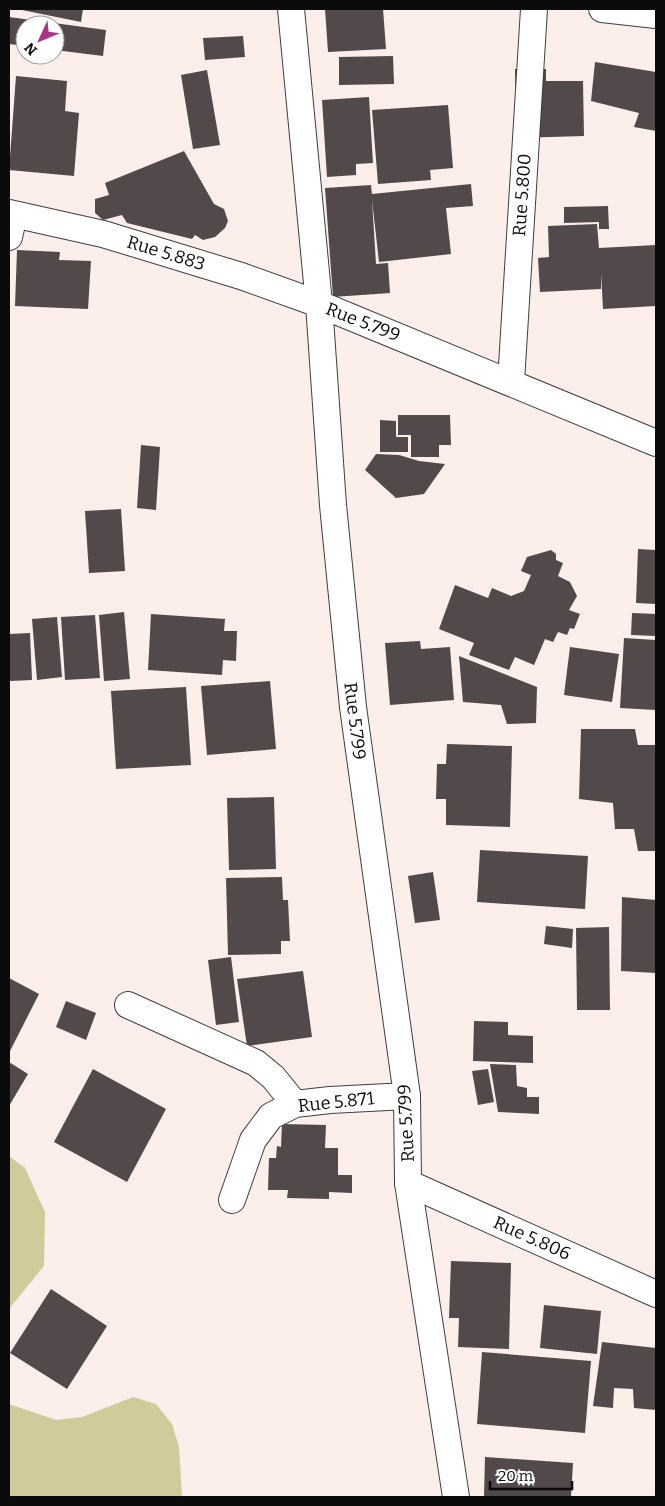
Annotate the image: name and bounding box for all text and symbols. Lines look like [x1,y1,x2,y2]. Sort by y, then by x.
north arrow [15,15,65,65]
text: N [21,39,41,58]
street label: Rue 5.800 [508,153,536,237]
street label: Rue 5.883 [124,231,208,275]
street label: Rue 5.799 [323,298,403,346]
street label: Rue 5.799 [339,681,371,761]
street label: Rue 5.799 [393,1083,419,1163]
street label: Rue 5.871 [297,1087,376,1117]
street label: Rue 5.806 [490,1211,574,1265]
scale bar [490,1458,572,1490]
text: 20 m [498,1467,534,1485]

